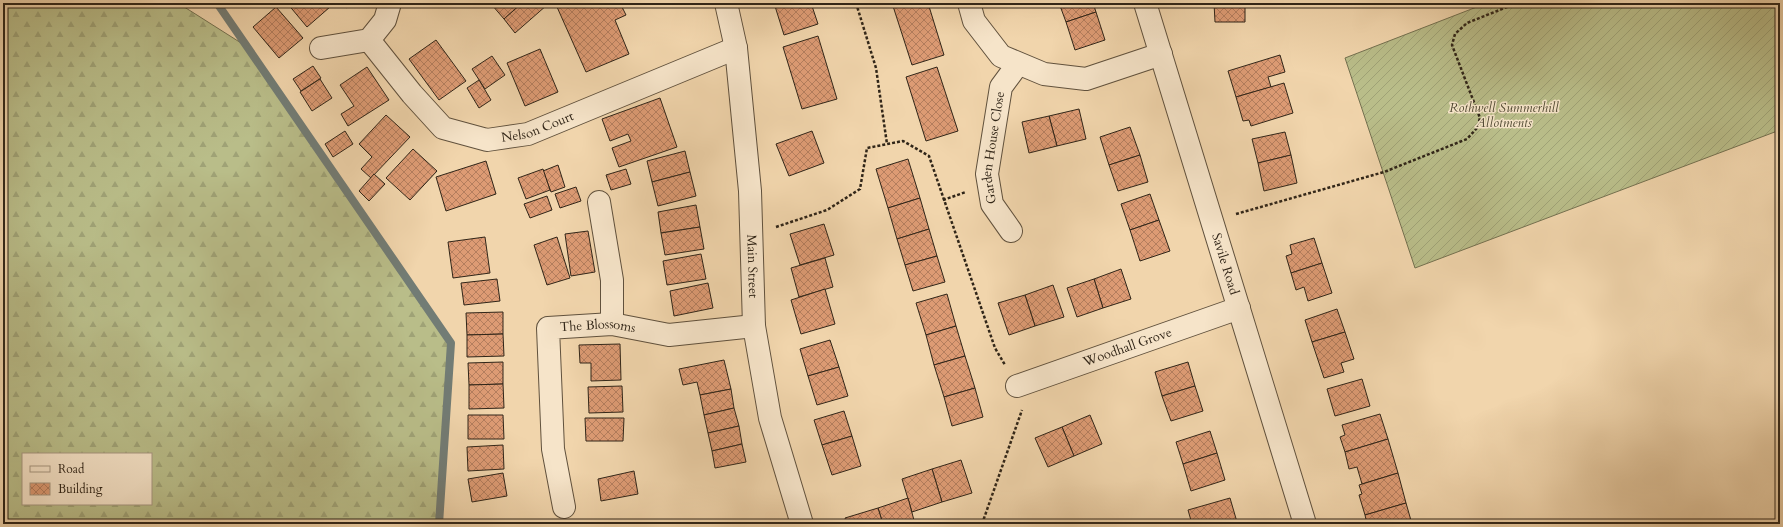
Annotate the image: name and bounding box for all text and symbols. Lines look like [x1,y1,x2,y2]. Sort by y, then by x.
street label: Garden House Close [978,90,1009,205]
park label: Rothwell Summerhill Allotments [1449,99,1559,132]
street label: Nelson Court [500,107,576,147]
street label: Savile Road [1207,231,1243,297]
street label: Main Street [742,234,762,298]
street label: The Blossoms [559,315,637,337]
street label: Woodhall Grove [1080,323,1174,371]
legend [22,453,152,505]
text: Road [58,461,85,477]
text: Building [58,481,103,497]

